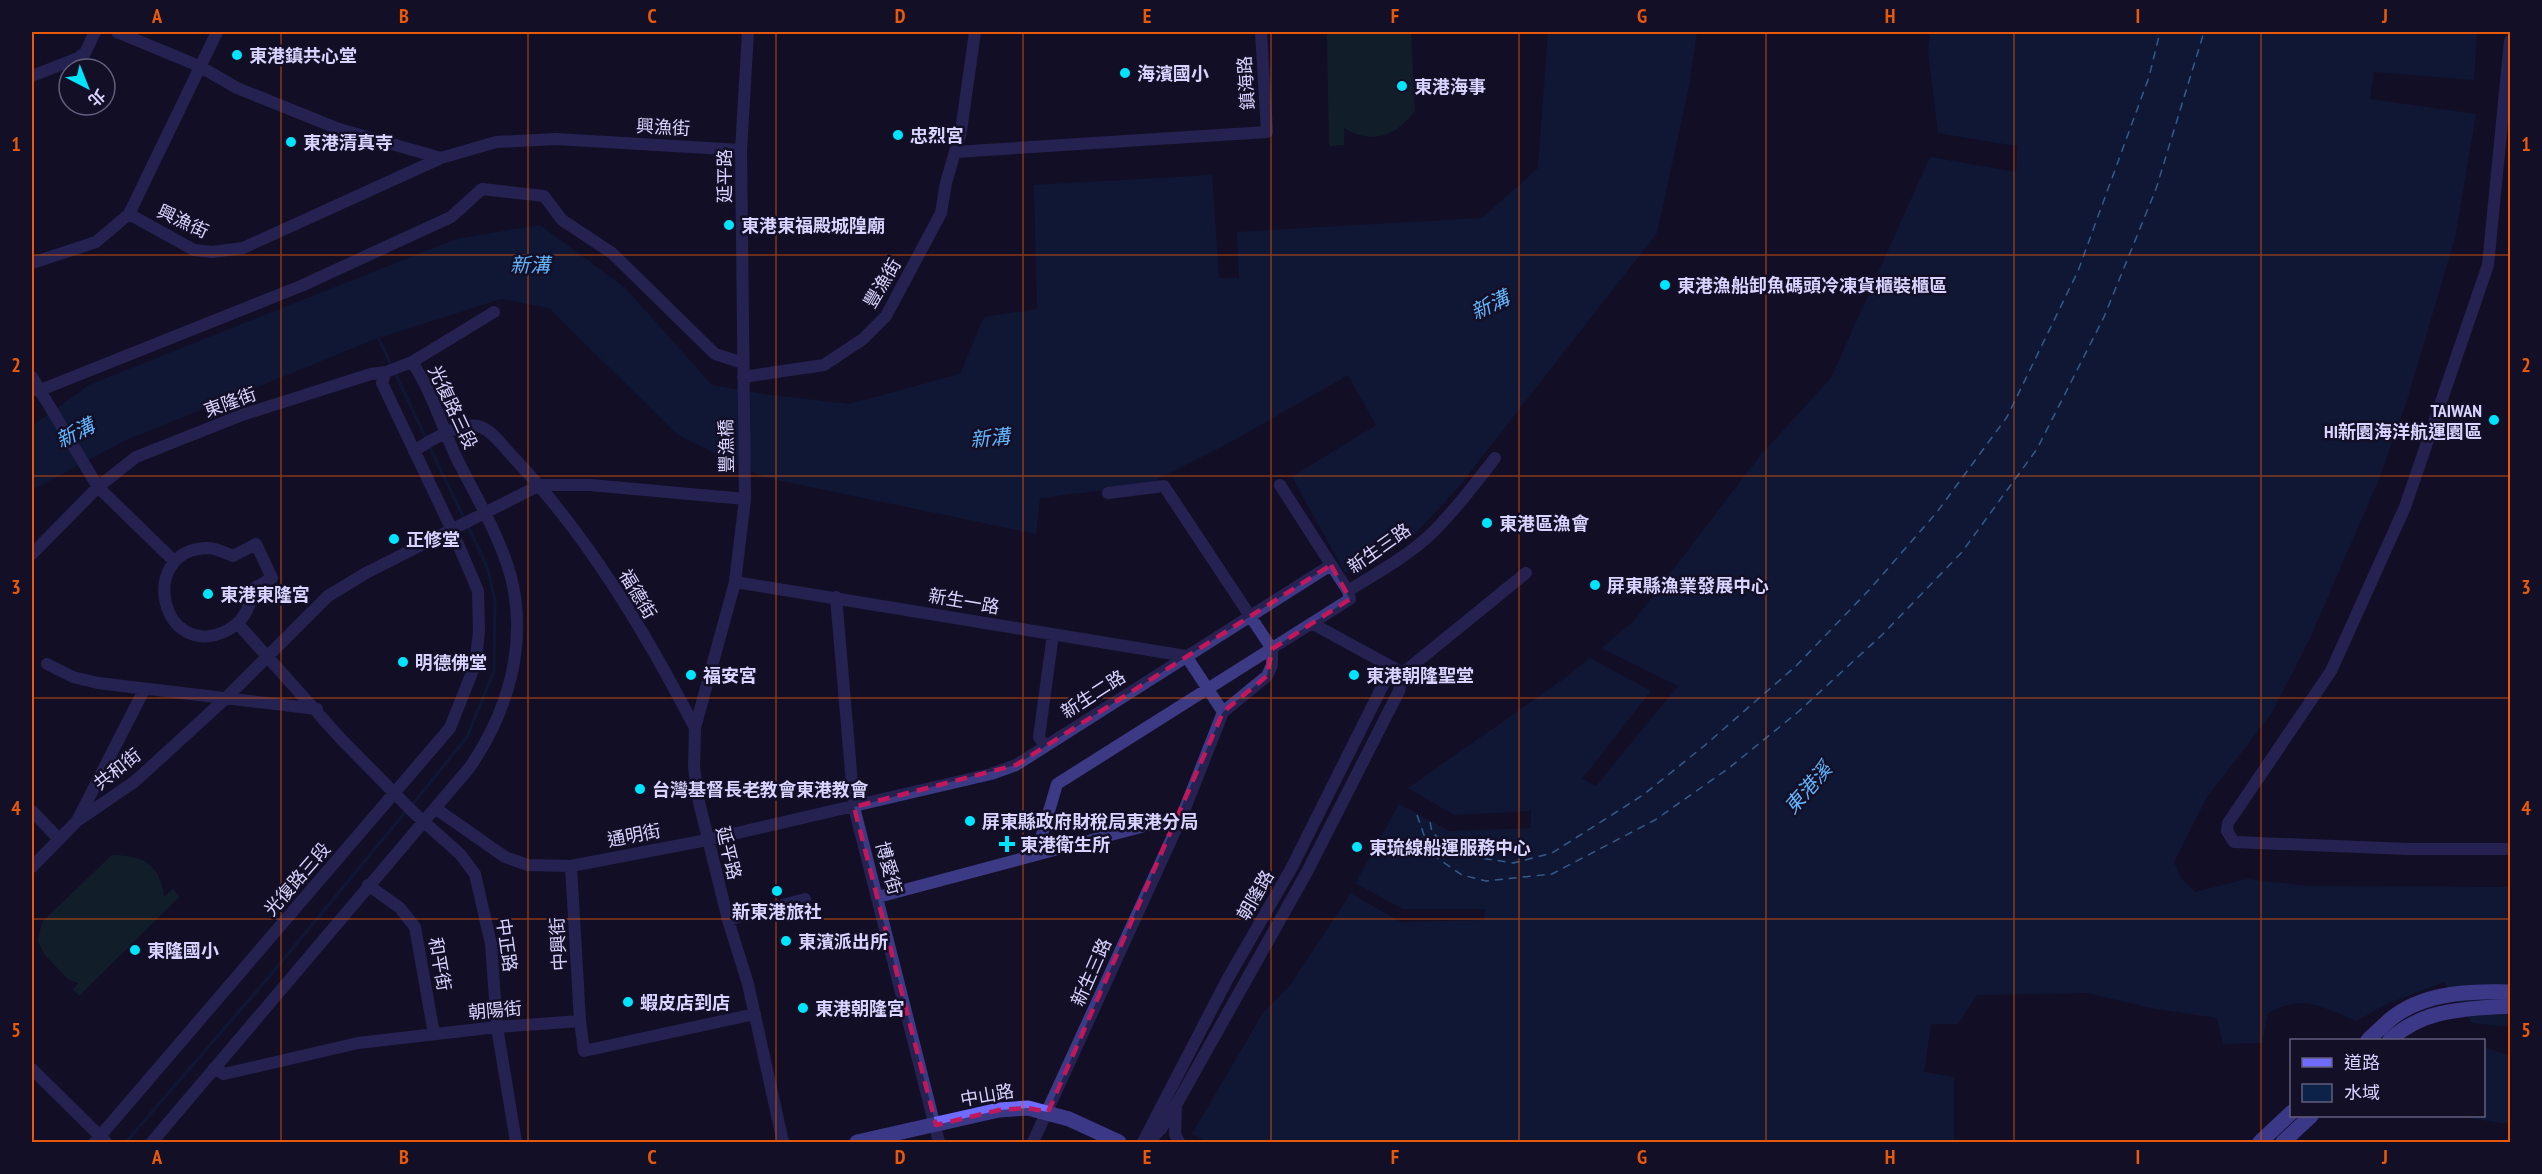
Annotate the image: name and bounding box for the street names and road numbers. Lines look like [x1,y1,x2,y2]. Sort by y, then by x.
street label: 鎮海路 [1233,55,1259,111]
street label: 興漁街 [635,114,691,140]
street label: 延平路 [713,149,736,203]
street label: 興漁街 [154,199,212,243]
street label: 豐漁街 [858,254,906,312]
street label: 光復路三段 [424,361,482,453]
street label: 東隆街 [201,382,259,422]
street label: 豐漁橋 [714,419,738,473]
street label: 新生三路 [1343,518,1415,578]
street label: 福德街 [614,565,662,623]
street label: 新生一路 [927,583,1001,619]
street label: 新生二路 [1057,665,1129,723]
street label: 共和街 [89,743,145,795]
street label: 通明街 [605,819,663,851]
street label: 延平路 [711,824,747,882]
street label: 光復路三段 [259,837,335,921]
street label: 博愛街 [871,839,907,897]
street label: 朝隆路 [1232,866,1278,924]
street label: 中興街 [545,916,571,972]
street label: 中正路 [492,917,522,973]
street label: 新生三路 [1066,934,1116,1010]
street label: 和平街 [424,935,456,993]
street label: 朝陽街 [467,996,523,1024]
street label: 中山路 [958,1079,1016,1111]

